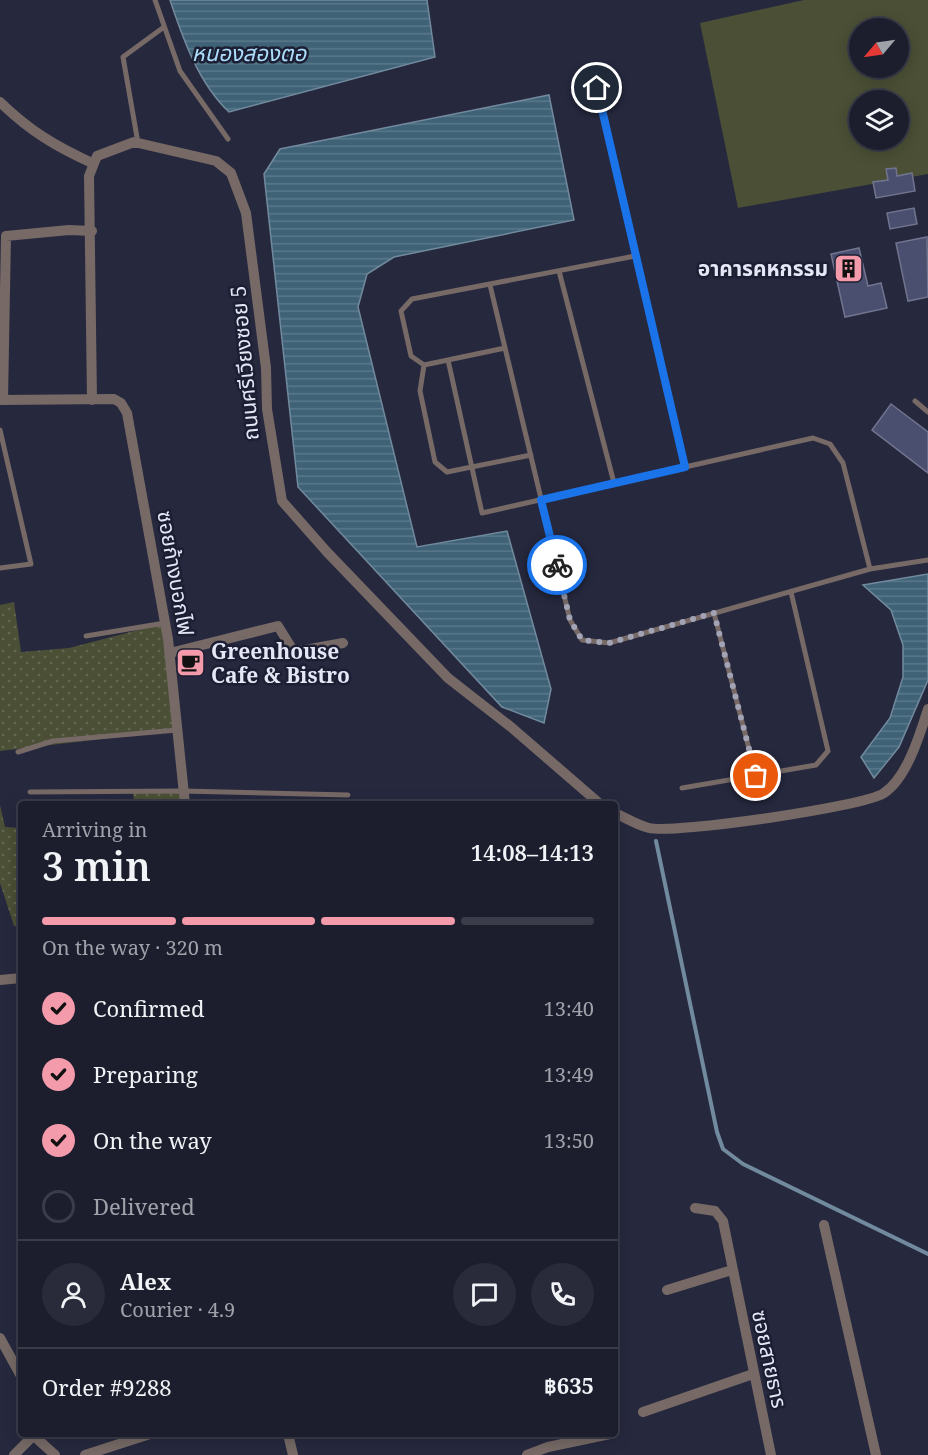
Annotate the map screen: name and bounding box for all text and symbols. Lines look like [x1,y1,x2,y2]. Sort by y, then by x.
north arrow [849,18,909,78]
map controls [849,18,909,150]
water label: หนองสองตอ [192,37,308,67]
pin [571,62,622,113]
icon: home [580,71,613,104]
button: layers [849,90,909,150]
building icon: อาคารคหกรรม [833,252,865,284]
place label: อาคารคหกรรม [698,254,828,282]
street label: ถนนศรีเวียงซอย 5 [223,284,265,442]
street label: ซอยก้างบอกไฟ [151,508,201,638]
courier [527,535,587,595]
icon: bike [541,549,574,582]
place label: Greenhouse Cafe & Bistro [211,637,350,689]
cafe icon: Greenhouse Cafe & Bistro [174,647,206,679]
pin [730,750,781,801]
icon: bag [739,759,772,792]
text: Arriving in [42,816,147,843]
text: 14:08–14:13 [471,837,594,867]
text: 3 min [42,839,151,892]
text: On the way · 320 m [42,934,223,961]
icon: check [42,992,75,1025]
text: Confirmed [93,993,204,1023]
text: 13:40 [544,995,594,1022]
icon: check [42,1058,75,1091]
text: Preparing [93,1059,198,1089]
text: 13:49 [544,1061,594,1088]
icon: check [42,1124,75,1157]
text: On the way [93,1125,212,1155]
text: 13:50 [544,1127,594,1154]
text: Delivered [93,1191,195,1221]
button: person [42,1263,105,1326]
button: chat [453,1263,516,1326]
button: phone [531,1263,594,1326]
text: Alex [120,1266,171,1296]
text: Courier · 4.9 [120,1296,235,1323]
street label: ซอยสายธาร [746,1307,794,1411]
text: ฿635 [544,1370,594,1400]
text: Order #9288 [42,1372,172,1402]

